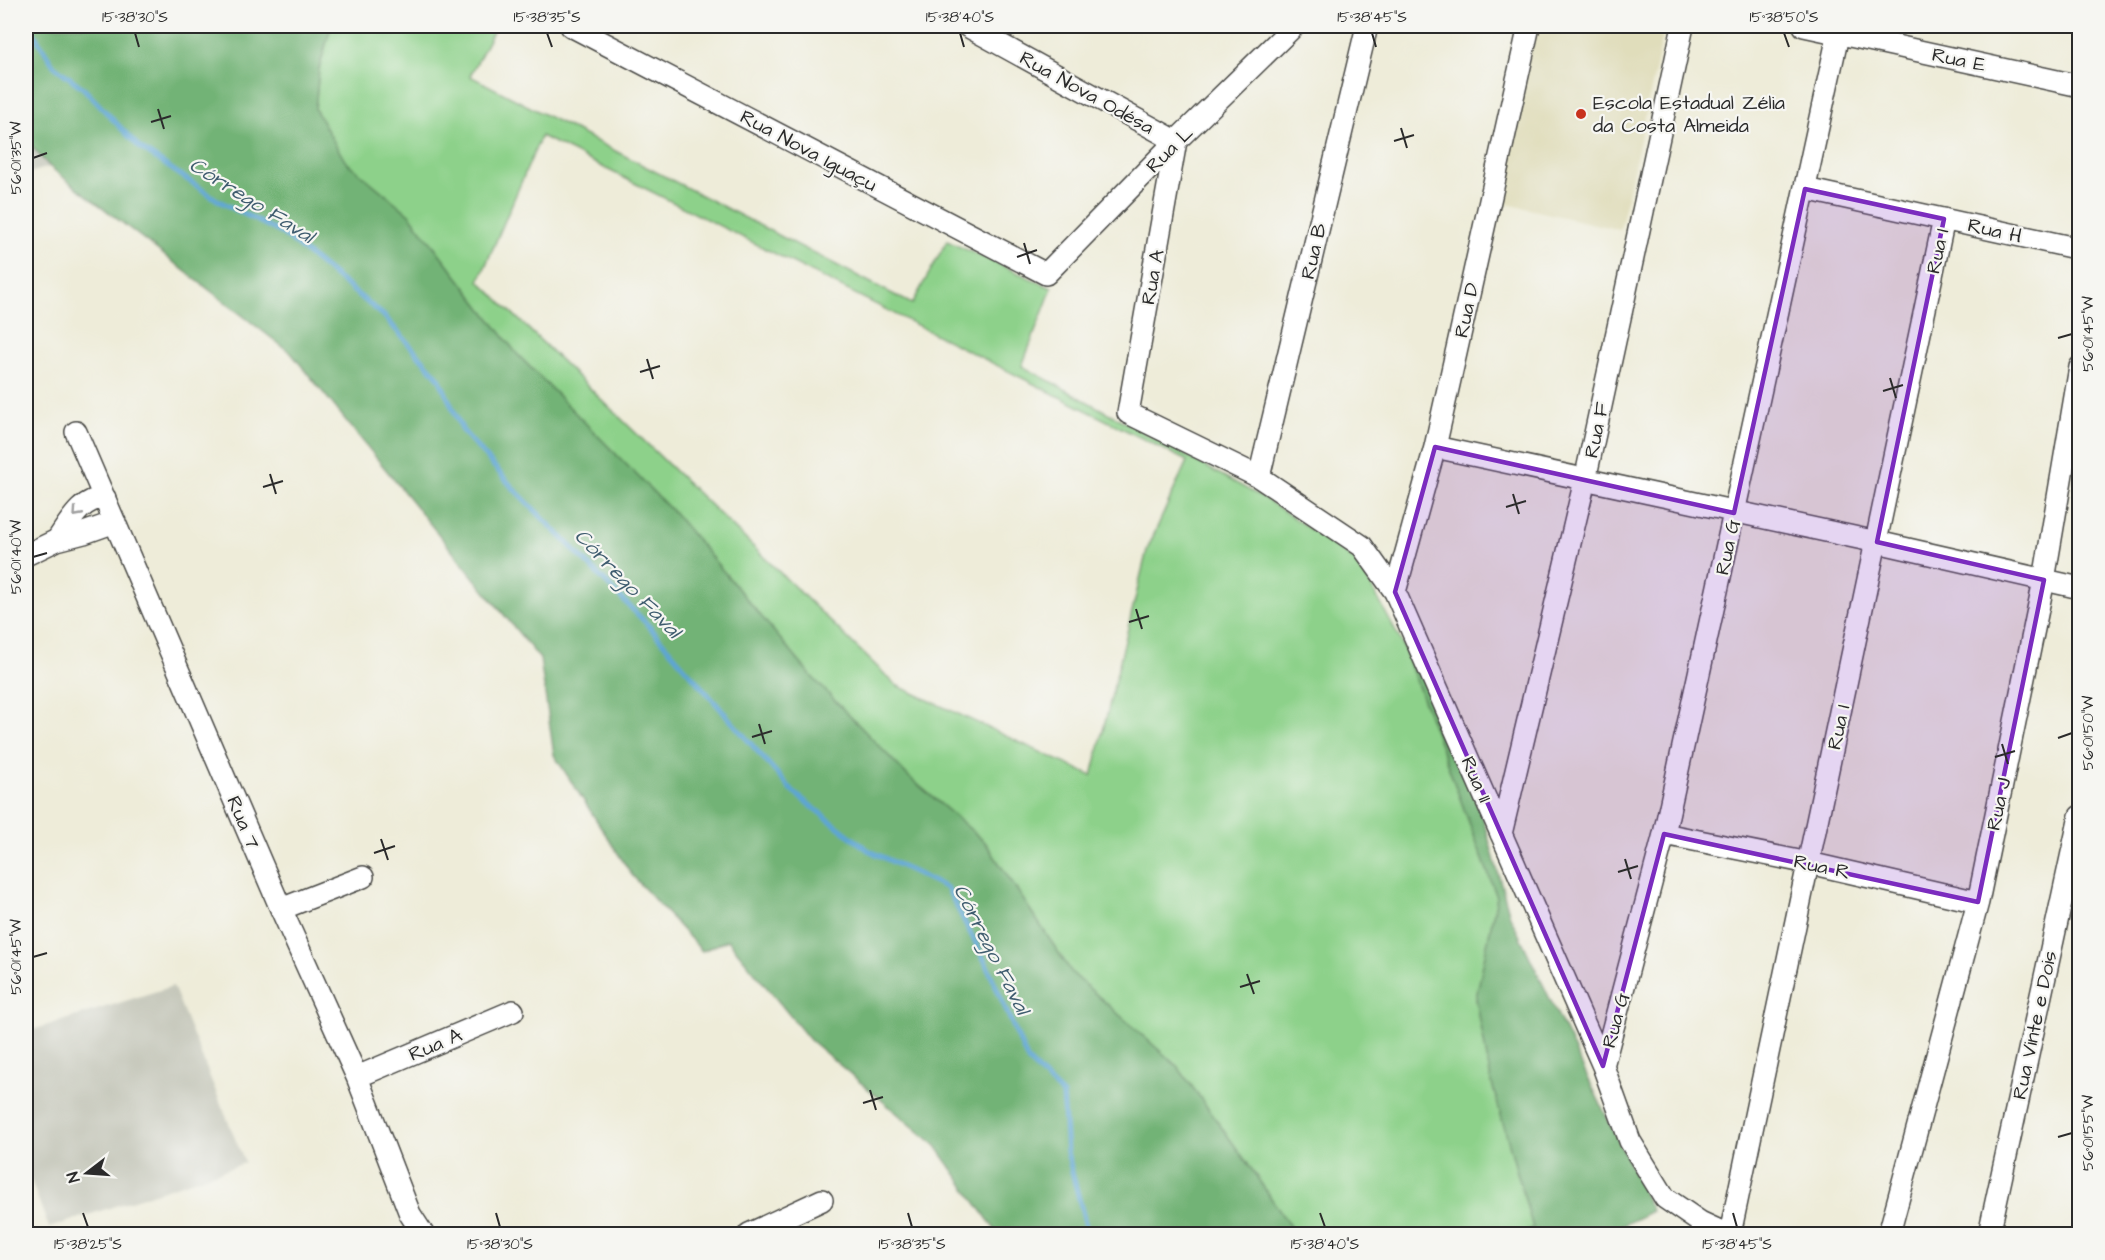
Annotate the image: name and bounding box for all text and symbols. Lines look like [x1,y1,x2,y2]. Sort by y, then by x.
text: 15°38'30"S [102,7,168,28]
text: 15°38'35"S [513,7,581,28]
text: 15°38'40"S [926,7,995,28]
text: 15°38'45"S [1337,7,1407,28]
text: 15°38'50"S [1750,7,1819,28]
street label: Rua E [1929,41,1988,79]
street label: Rua Nova Odésa [1014,44,1159,141]
place label: Escola Estadual Zélia da Costa Almeida [1593,89,1785,140]
street label: Rua Nova Iguaçu [735,103,882,200]
marker: Escola Estadual Zélia da Costa Almeida [1574,107,1588,121]
street label: Rua L [1140,120,1200,180]
text: 56°01'35"W [6,121,27,195]
water label: Córrego Faval [183,150,322,253]
street label: Rua H [1965,211,2025,251]
street label: Rua B [1294,220,1334,282]
street label: Rua I [1920,226,1956,276]
street label: Rua A [1134,247,1172,307]
street label: Rua D [1448,280,1486,340]
text: 56°01'45"W [2078,296,2099,372]
street label: Rua F [1577,400,1617,461]
one-way arrow [73,506,84,517]
street label: Rua G [1708,517,1748,578]
text: 56°01'40"W [6,520,27,594]
water label: Córrego Faval [567,522,689,647]
text: 56°01'50"W [2078,696,2099,770]
street label: Rua I [1821,702,1857,752]
street label: Rua 11 [1454,752,1499,807]
street label: Rua J [1980,775,2018,833]
street label: Rua 7 [219,792,267,853]
street label: Rua R [1791,847,1853,887]
water label: Córrego Faval [945,879,1038,1022]
text: 56°01'45"W [6,919,27,995]
street label: Rua Vinte e Dois [2006,948,2064,1102]
street label: Rua G [1595,989,1637,1051]
street label: Rua A [404,1021,467,1069]
text: 56°01'55"W [2078,1095,2099,1171]
north arrow [57,1143,117,1203]
text: N [62,1169,86,1185]
text: 15°38'25"S [54,1234,122,1255]
text: 15°38'30"S [467,1234,533,1255]
text: 15°38'35"S [878,1234,946,1255]
text: 15°38'40"S [1291,1234,1360,1255]
text: 15°38'45"S [1702,1234,1772,1255]

